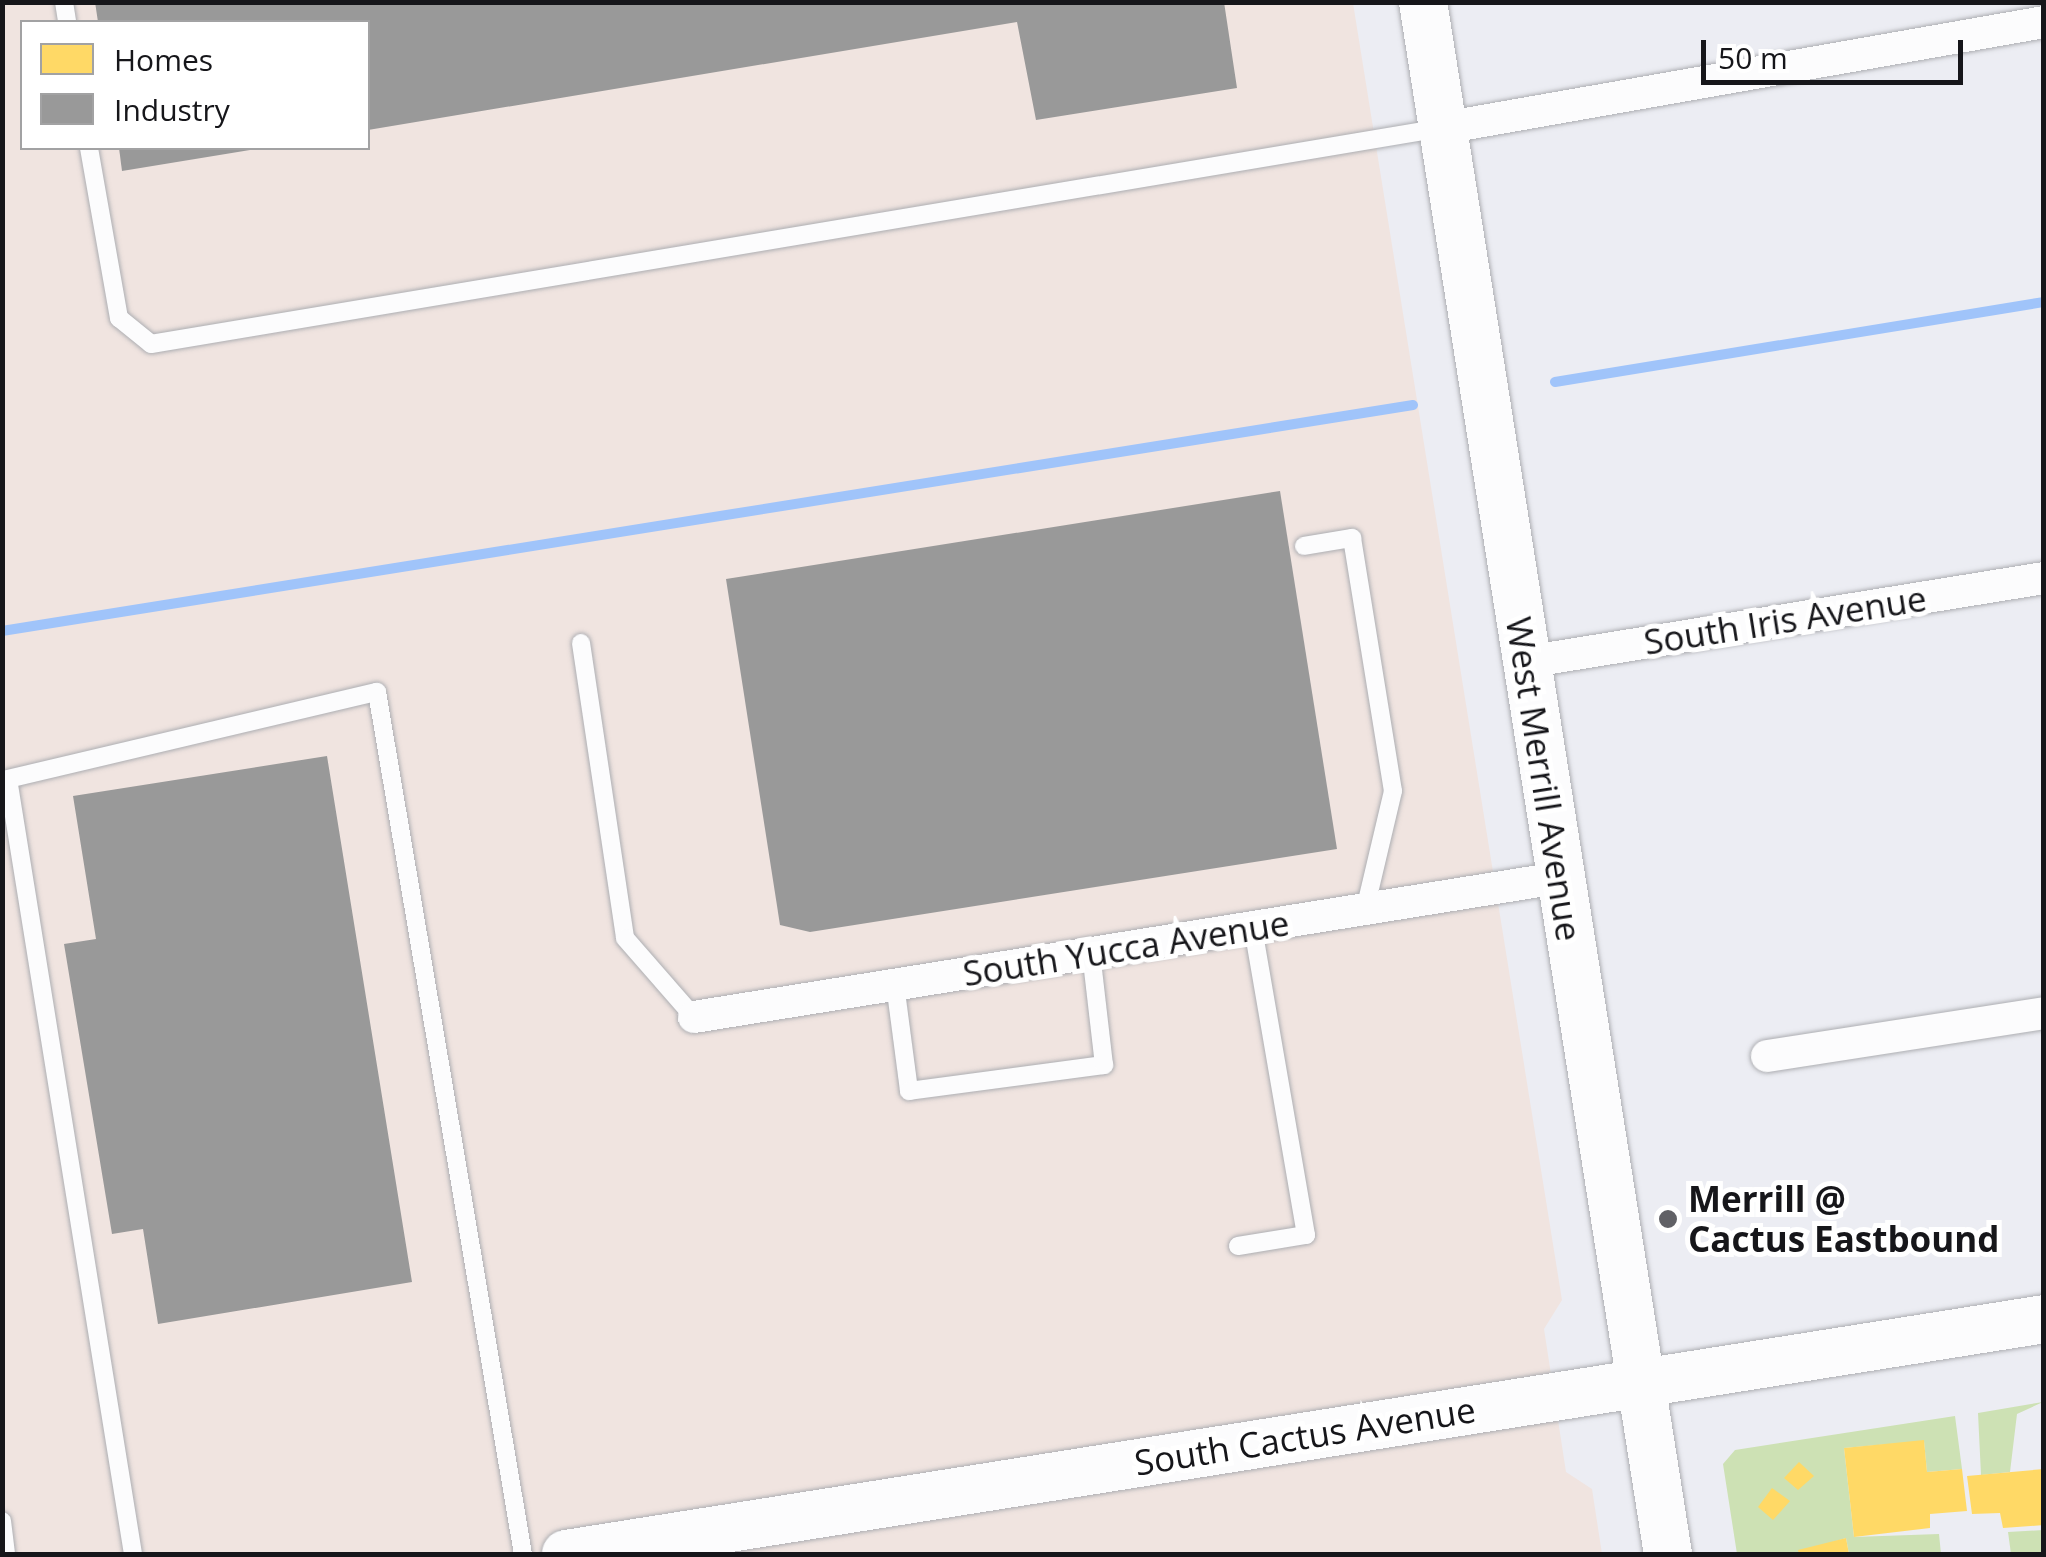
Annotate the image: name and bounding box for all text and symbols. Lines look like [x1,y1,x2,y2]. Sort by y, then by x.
legend [20,20,370,150]
scale bar [1706,20,1968,82]
text: 50 m [1718,37,1788,78]
text: Homes [114,39,213,80]
text: Industry [114,89,230,130]
street label: South Iris Avenue [1641,577,1929,663]
street label: West Merrill Avenue [1498,614,1590,944]
street label: South Yucca Avenue [960,901,1292,995]
place label: Merrill @ Cactus Eastbound [1688,1178,1999,1260]
marker: Merrill @ Cactus Eastbound [1657,1208,1679,1230]
street label: South Cactus Avenue [1132,1388,1478,1484]

